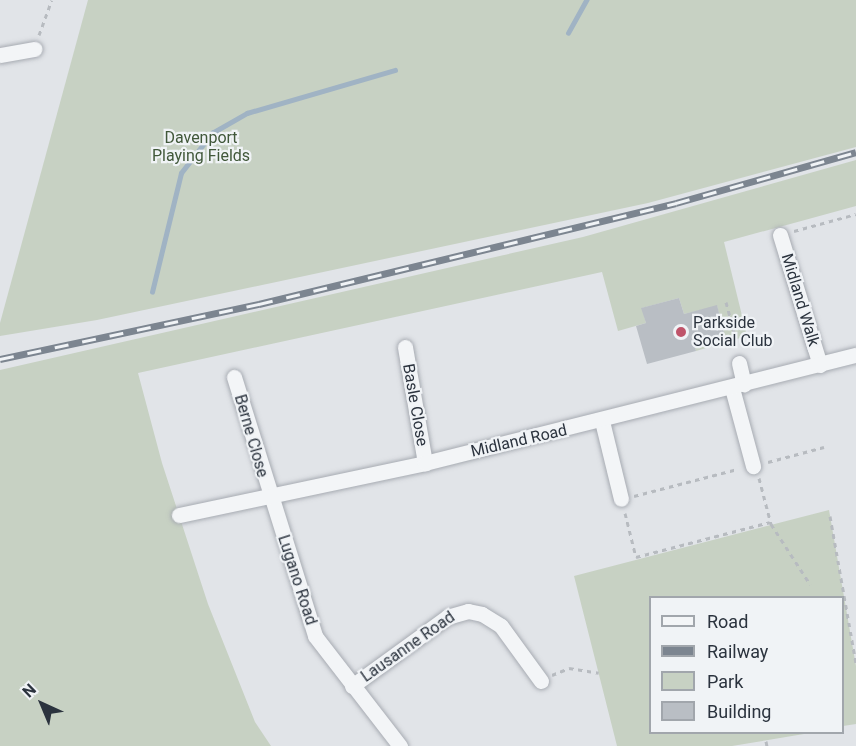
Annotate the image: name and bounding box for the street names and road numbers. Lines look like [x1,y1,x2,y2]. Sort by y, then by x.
street label: Midland Walk [777,251,823,349]
street label: Basle Close [398,362,432,448]
street label: Berne Close [230,392,272,480]
street label: Midland Road [469,421,569,461]
street label: Lugano Road [273,533,321,627]
street label: Lausanne Road [357,608,459,686]

